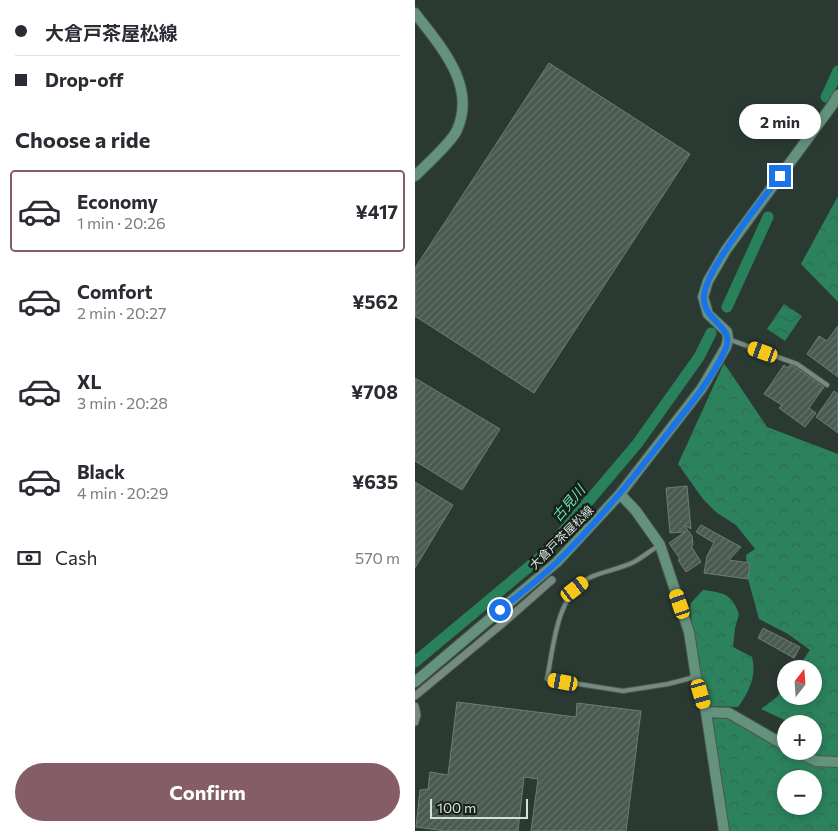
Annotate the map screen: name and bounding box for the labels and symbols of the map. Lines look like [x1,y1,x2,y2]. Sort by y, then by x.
callout: 2 min [739,104,821,138]
route end [769,165,791,187]
car [746,340,779,364]
water label: 古見川 [548,480,589,525]
street label: 大倉戸茶屋松線 [526,502,596,572]
car [558,574,591,604]
car [668,587,691,621]
route start [489,599,511,621]
north arrow [777,660,823,705]
car [546,672,579,692]
car [689,678,712,710]
scale bar [430,796,527,819]

